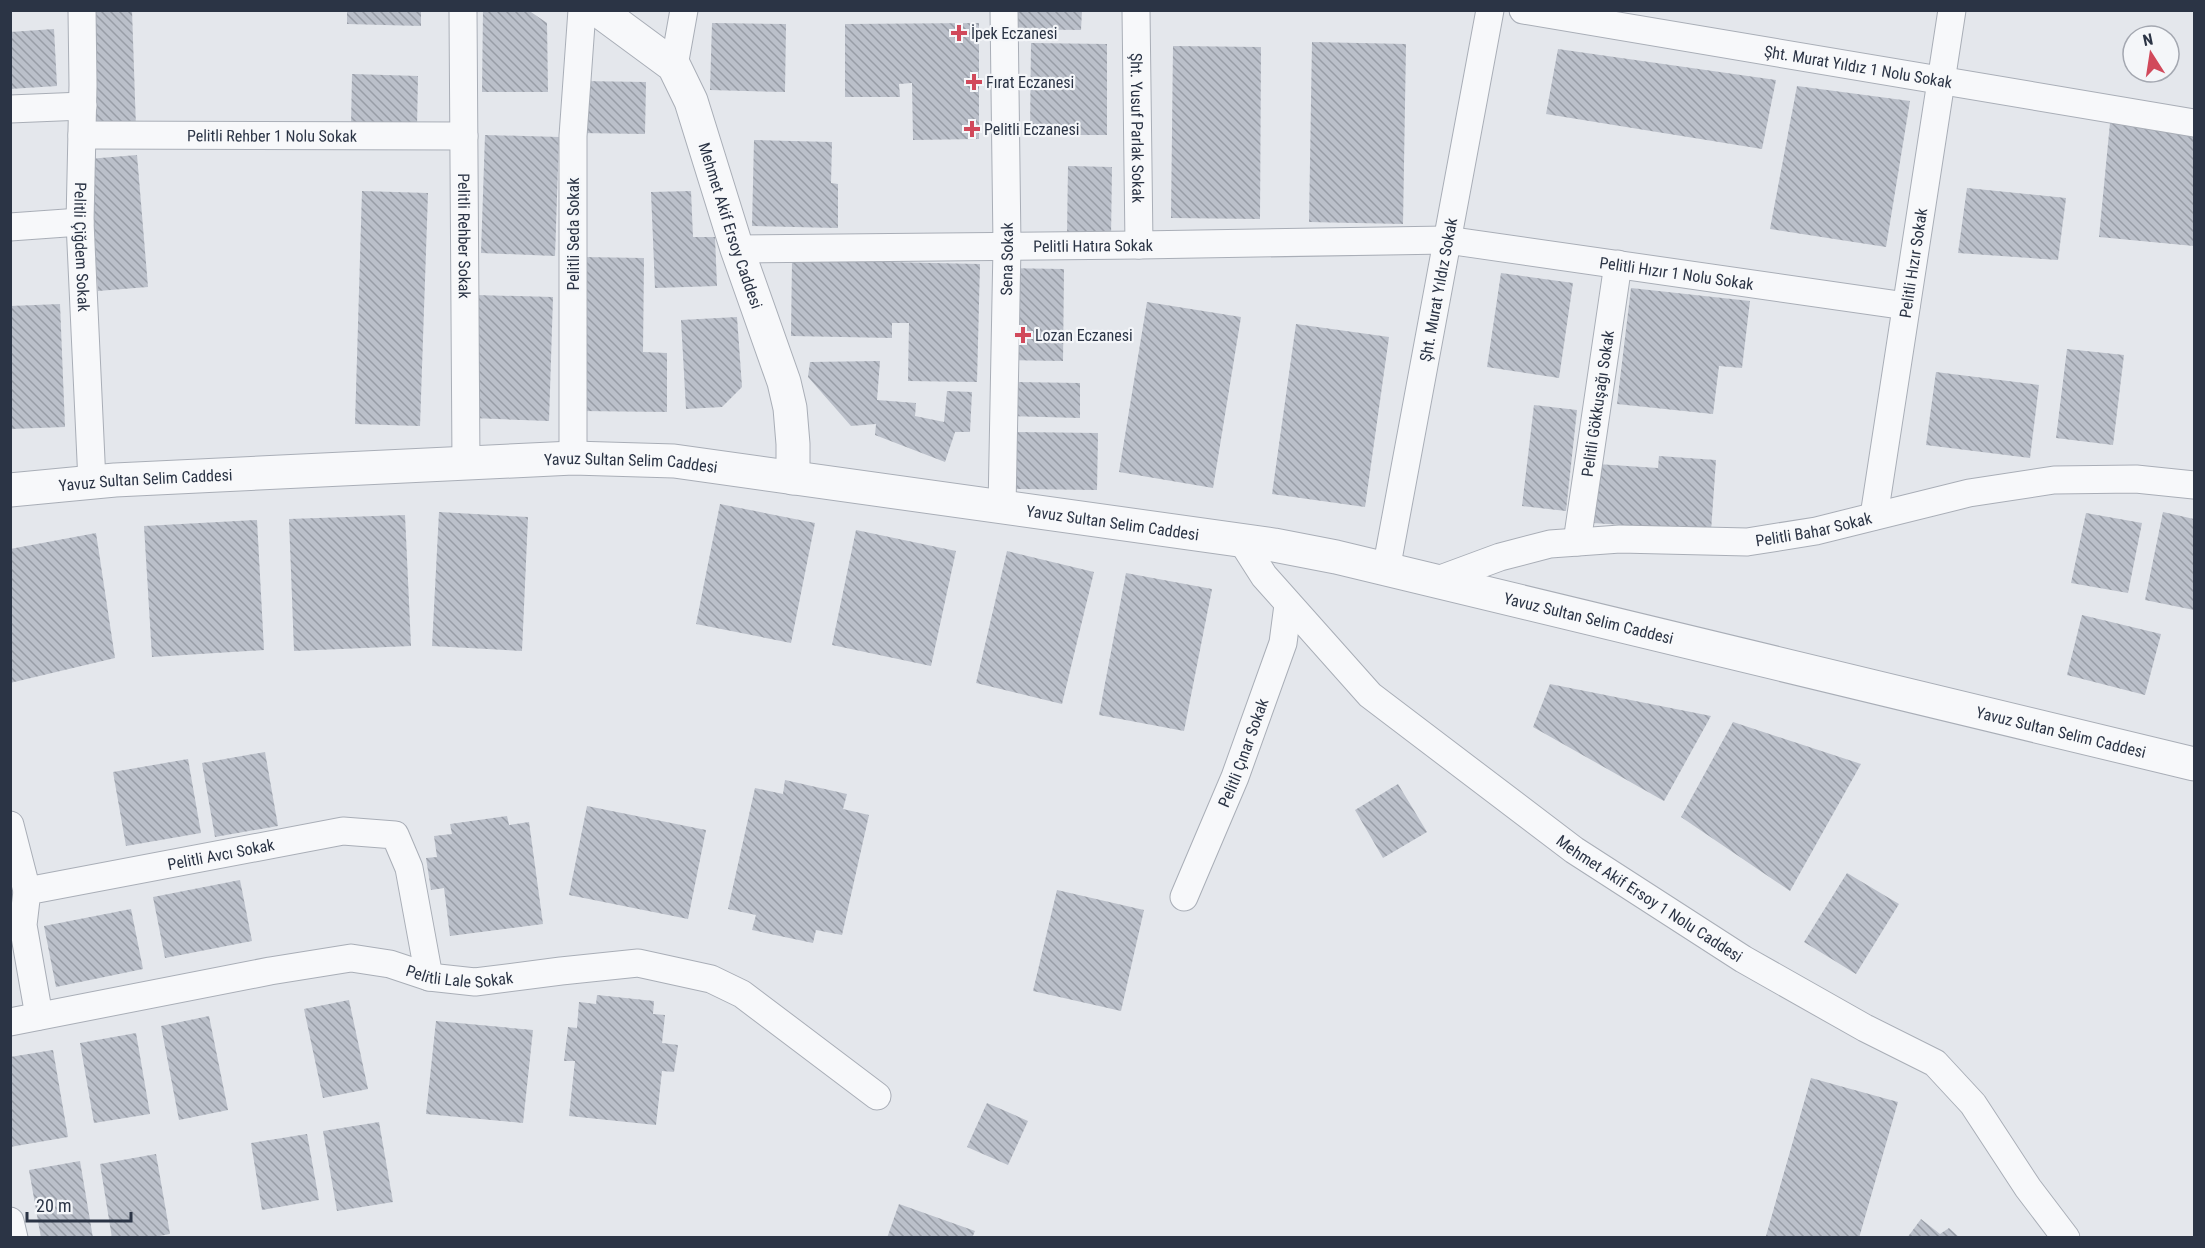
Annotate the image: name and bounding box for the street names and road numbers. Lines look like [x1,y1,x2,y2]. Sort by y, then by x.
street label: Şht. Murat Yıldız 1 Nolu Sokak [1763,41,1955,92]
street label: Şht. Yusuf Parlak Sokak [1127,53,1148,204]
street label: Pelitli Rehber 1 Nolu Sokak [187,126,358,145]
street label: Mehmet Akif Ersoy Caddesi [695,140,767,311]
street label: Pelitli Rehber Sokak [455,173,474,300]
street label: Pelitli Seda Sokak [564,177,583,290]
street label: Pelitli Çiğdem Sokak [70,182,94,313]
street label: Pelitli Hızır Sokak [1895,206,1931,319]
street label: Şht. Murat Yıldız Sokak [1415,216,1461,363]
street label: Sena Sokak [997,221,1017,296]
street label: Pelitli Hatıra Sokak [1033,235,1154,256]
street label: Pelitli Hızır 1 Nolu Sokak [1598,253,1756,294]
street label: Pelitli Gökkuşağı Sokak [1577,328,1618,478]
street label: Yavuz Sultan Selim Caddesi [544,448,719,477]
street label: Yavuz Sultan Selim Caddesi [58,465,233,495]
street label: Yavuz Sultan Selim Caddesi [1025,501,1200,544]
street label: Pelitli Bahar Sokak [1754,508,1874,550]
street label: Yavuz Sultan Selim Caddesi [1502,588,1676,648]
street label: Pelitli Çınar Sokak [1214,695,1272,810]
street label: Yavuz Sultan Selim Caddesi [1974,702,2148,762]
street label: Mehmet Akif Ersoy 1 Nolu Caddesi [1553,831,1746,966]
street label: Pelitli Avcı Sokak [166,835,277,874]
street label: Pelitli Lale Sokak [404,961,515,991]

